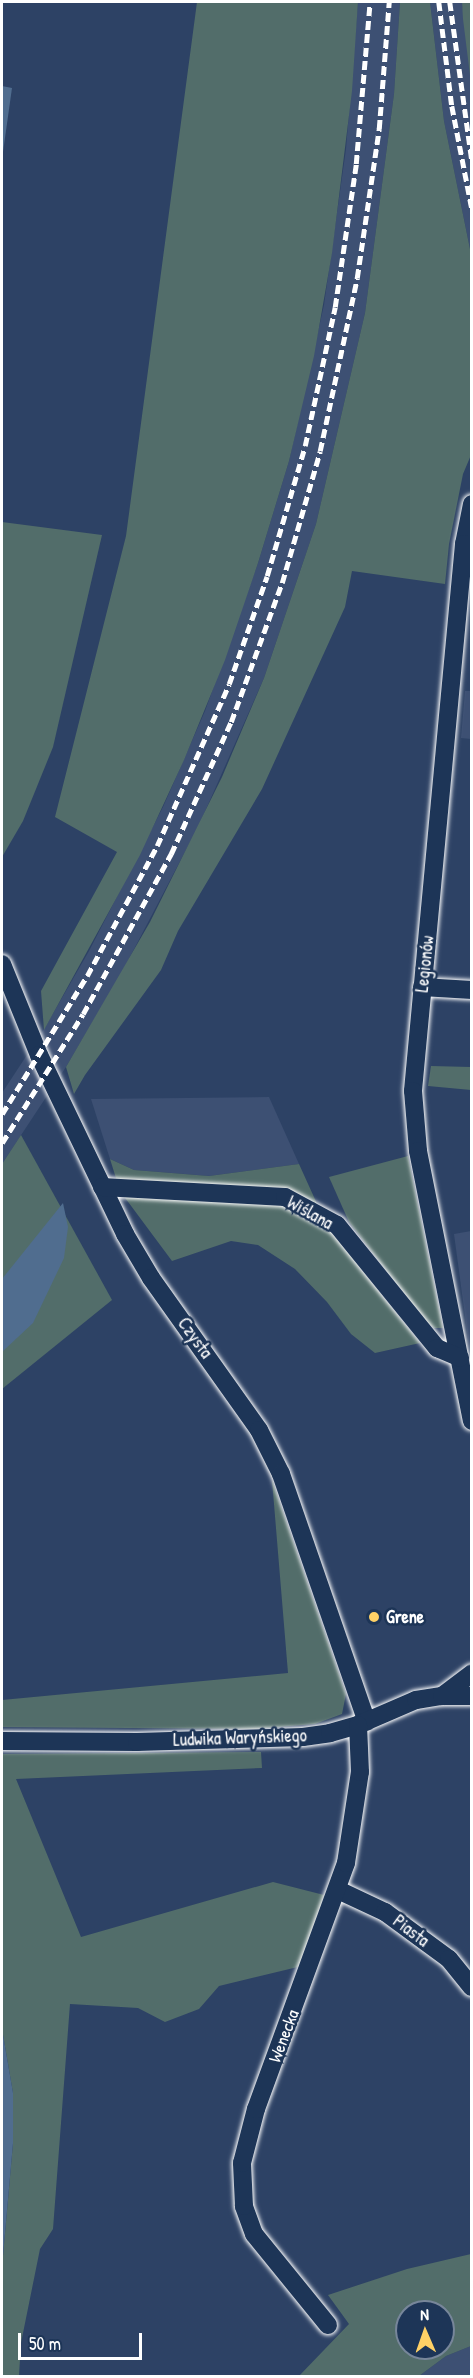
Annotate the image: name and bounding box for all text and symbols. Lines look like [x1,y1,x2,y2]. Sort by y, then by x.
street label: Legionów [411,935,439,993]
street label: Wiślana [283,1192,337,1234]
street label: Czysta [173,1313,217,1363]
place label: Grene [386,1606,424,1628]
marker: Grene [367,1610,381,1624]
street label: Ludwika Waryńskiego [173,1725,307,1751]
street label: Piasta [389,1910,433,1952]
street label: Wenecka [264,2006,304,2066]
north arrow [395,2300,455,2360]
text: N [420,2303,429,2325]
scale bar [21,2321,146,2359]
text: 50 m [29,2331,61,2356]

